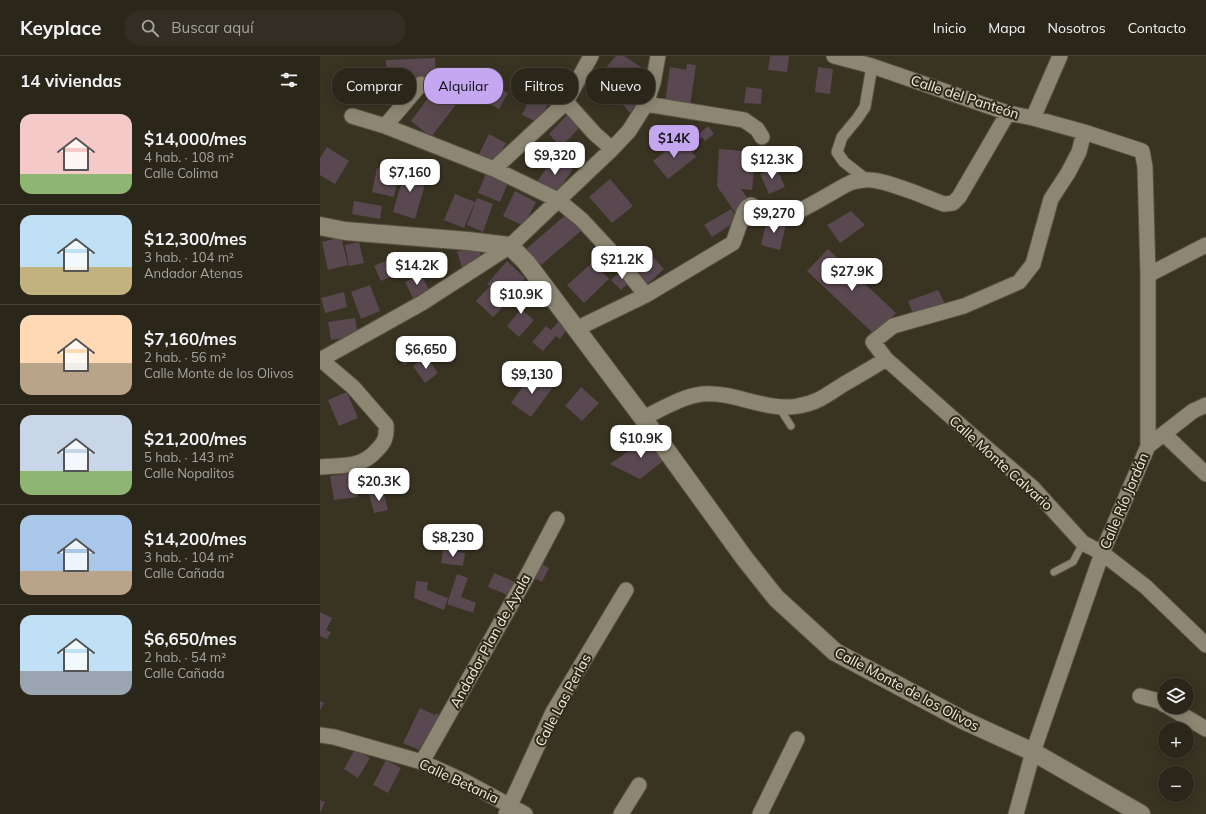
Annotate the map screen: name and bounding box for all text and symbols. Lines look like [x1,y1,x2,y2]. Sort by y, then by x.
search box [125,10,405,46]
text: Keyplace [20,16,101,40]
icon: search [139,17,161,39]
text: Buscar aquí [171,18,254,37]
text: Inicio [933,19,966,37]
text: Mapa [988,19,1026,37]
text: Nosotros [1048,19,1106,37]
text: Contacto [1128,19,1186,37]
chip: Comprar [332,68,416,104]
chip: Alquilar [424,68,503,104]
chip: Filtros [511,68,578,104]
chip: Nuevo [586,68,655,104]
icon: filters [278,69,300,91]
text: 14 viviendas [20,70,122,91]
street label: Calle del Panteón [909,71,1021,123]
pin: $14K [650,125,698,159]
text: $14,000/mes [144,128,247,149]
icon: home [52,130,100,178]
text: $14K [658,130,690,146]
pin: $9,320 [522,142,588,176]
pin: $12.3K [739,146,805,180]
text: $9,320 [534,147,576,163]
text: 4 hab. · 108 m² [144,149,234,165]
text: $12.3K [750,151,794,167]
pin: $7,160 [377,159,443,193]
text: $7,160 [389,164,431,180]
text: Calle Colima [144,165,218,181]
pin: $9,270 [741,200,807,234]
text: $9,270 [753,205,795,221]
text: $12,300/mes [144,228,247,249]
icon: home [52,231,100,279]
pin: $21.2K [589,246,655,280]
text: 3 hab. · 104 m² [144,249,234,265]
text: $21.2K [600,251,644,267]
pin: $14.2K [384,252,450,286]
text: $14.2K [395,257,439,273]
pin: $27.9K [819,258,885,292]
text: $27.9K [830,263,874,279]
text: Andador Atenas [144,265,243,281]
pin: $10.9K [488,281,554,315]
text: $10.9K [499,286,543,302]
text: $7,160/mes [144,328,237,349]
icon: home [52,331,100,379]
pin: $6,650 [393,336,459,370]
text: $6,650 [405,341,447,357]
text: 2 hab. · 56 m² [144,349,226,365]
pin: $9,130 [499,361,565,395]
text: Calle Monte de los Olivos [144,365,294,381]
text: $9,130 [511,366,553,382]
street label: Calle Monte Calvario [945,412,1057,514]
pin: $10.9K [608,425,674,459]
text: $21,200/mes [144,428,247,449]
text: $10.9K [619,430,663,446]
icon: home [52,431,100,479]
text: 5 hab. · 143 m² [144,449,234,465]
street label: Calle Río Jordán [1096,450,1152,552]
text: Calle Nopalitos [144,465,234,481]
pin: $20.3K [346,468,412,502]
text: $20.3K [357,473,401,489]
pin: $8,230 [420,524,486,558]
text: $14,200/mes [144,528,247,549]
text: $8,230 [432,529,474,545]
icon: home [52,531,100,579]
text: 3 hab. · 104 m² [144,549,234,565]
text: Calle Cañada [144,565,225,581]
street label: Andador Plan de Ayala [446,571,534,711]
text: $6,650/mes [144,628,237,649]
icon: home [52,631,100,679]
street label: Calle Monte de los Olivos [832,643,982,735]
text: 2 hab. · 54 m² [144,649,226,665]
street label: Calle Las Perlas [531,650,595,749]
text: Calle Cañada [144,665,225,681]
map controls [1158,678,1194,802]
button: layers [1158,678,1194,714]
button: + [1158,722,1194,758]
street label: Calle Betania [416,755,502,807]
button: − [1158,766,1194,802]

